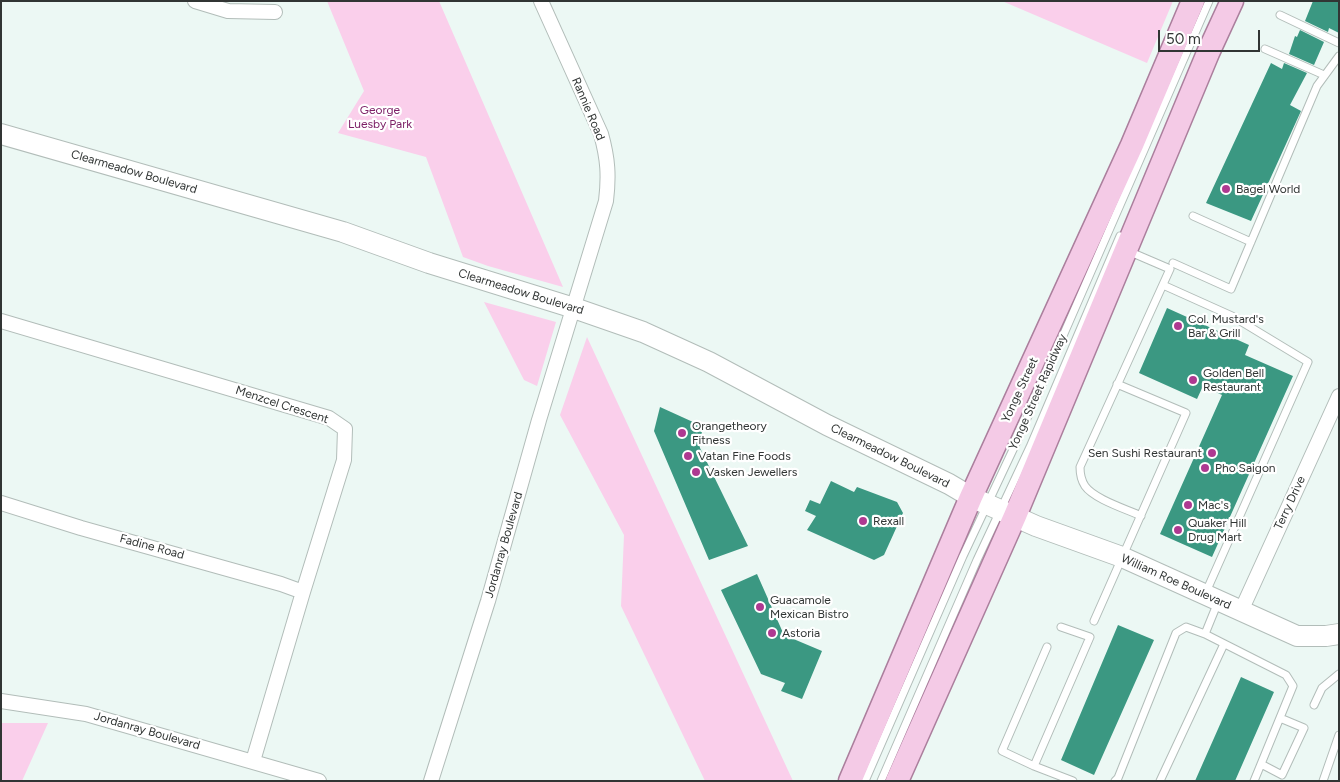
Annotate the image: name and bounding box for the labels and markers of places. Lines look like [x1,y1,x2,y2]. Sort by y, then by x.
place label: Bagel World [1236,182,1300,196]
marker: Bagel World [1220,183,1232,195]
place label: Col. Mustard's Bar & Grill [1188,312,1264,340]
marker: Col. Mustard's Bar & Grill [1172,320,1184,332]
place label: Golden Bell Restaurant [1203,366,1264,394]
marker: Golden Bell Restaurant [1187,374,1199,386]
place label: Orangetheory Fitness [692,419,767,447]
marker: Orangetheory Fitness [676,427,688,439]
place label: Sen Sushi Restaurant [1088,446,1202,460]
marker: Sen Sushi Restaurant [1206,447,1218,459]
place label: Vatan Fine Foods [698,449,791,463]
marker: Vatan Fine Foods [682,450,694,462]
place label: Pho Saigon [1215,461,1276,475]
marker: Pho Saigon [1199,462,1211,474]
place label: Vasken Jewellers [706,465,797,479]
marker: Vasken Jewellers [690,466,702,478]
place label: Mac's [1198,498,1229,512]
marker: Mac's [1182,499,1194,511]
place label: Rexall [873,514,904,528]
marker: Rexall [857,515,869,527]
place label: Quaker Hill Drug Mart [1188,516,1247,544]
marker: Quaker Hill Drug Mart [1172,524,1184,536]
place label: Guacamole Mexican Bistro [770,593,849,621]
marker: Guacamole Mexican Bistro [754,601,766,613]
place label: Astoria [782,626,820,640]
marker: Astoria [766,627,778,639]

